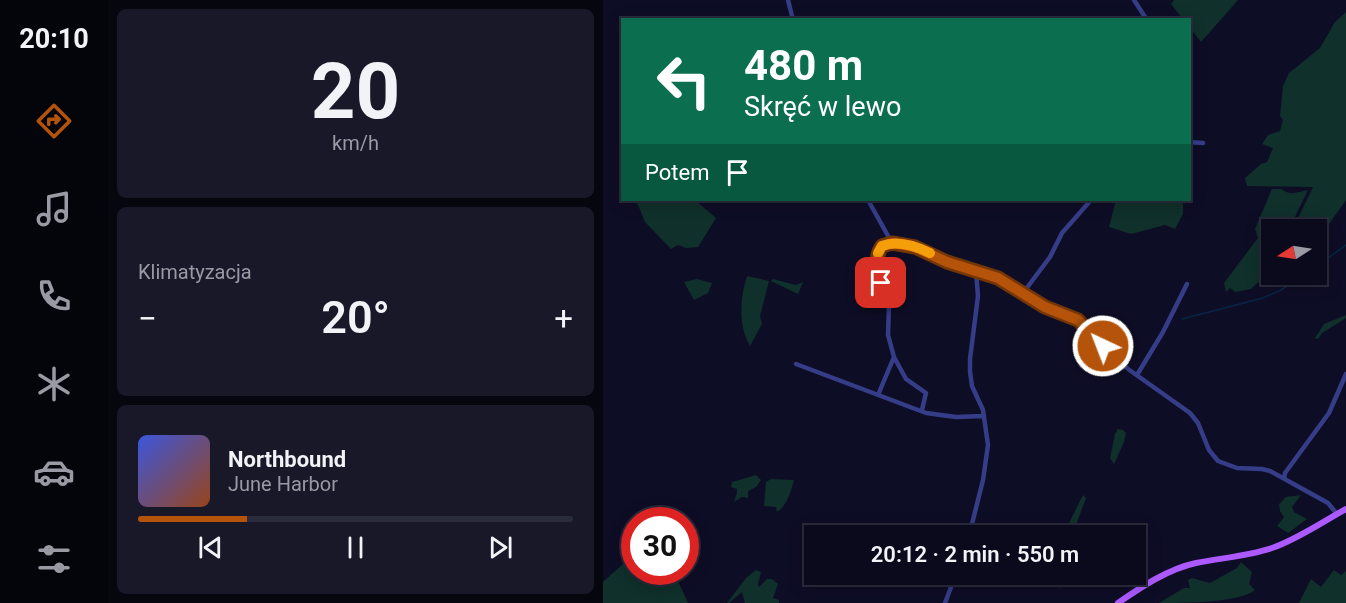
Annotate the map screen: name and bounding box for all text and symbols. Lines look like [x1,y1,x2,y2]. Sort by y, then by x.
text: 20:10 [19,23,89,55]
text: 480 m [744,41,863,90]
icon: left [645,42,723,120]
text: 20 [311,46,400,137]
text: Skręć w lewo [744,91,901,123]
icon: directions [33,100,75,142]
text: km/h [332,131,379,155]
icon: arrive [721,156,754,189]
text: Potem [645,160,709,185]
icon: music [33,188,75,230]
north arrow [1261,219,1327,285]
map controls [1261,219,1327,285]
pin [855,257,906,308]
text: Klimatyzacja [138,260,252,284]
icon: arrive [864,266,897,299]
icon: phone [33,275,75,317]
text: 20° [321,291,390,344]
text: − [138,299,157,338]
text: + [554,299,573,338]
position arrow [1071,314,1135,378]
icon: climate [33,363,75,405]
text: Northbound [228,447,346,472]
icon: car [33,451,75,493]
text: June Harbor [228,472,338,496]
speed limit sign: 30 [621,507,699,585]
icon: previous [194,531,227,564]
icon: pause [339,531,372,564]
icon: next [484,531,517,564]
icon: filters [33,538,75,580]
text: 20:12 · 2 min · 550 m [871,542,1079,567]

